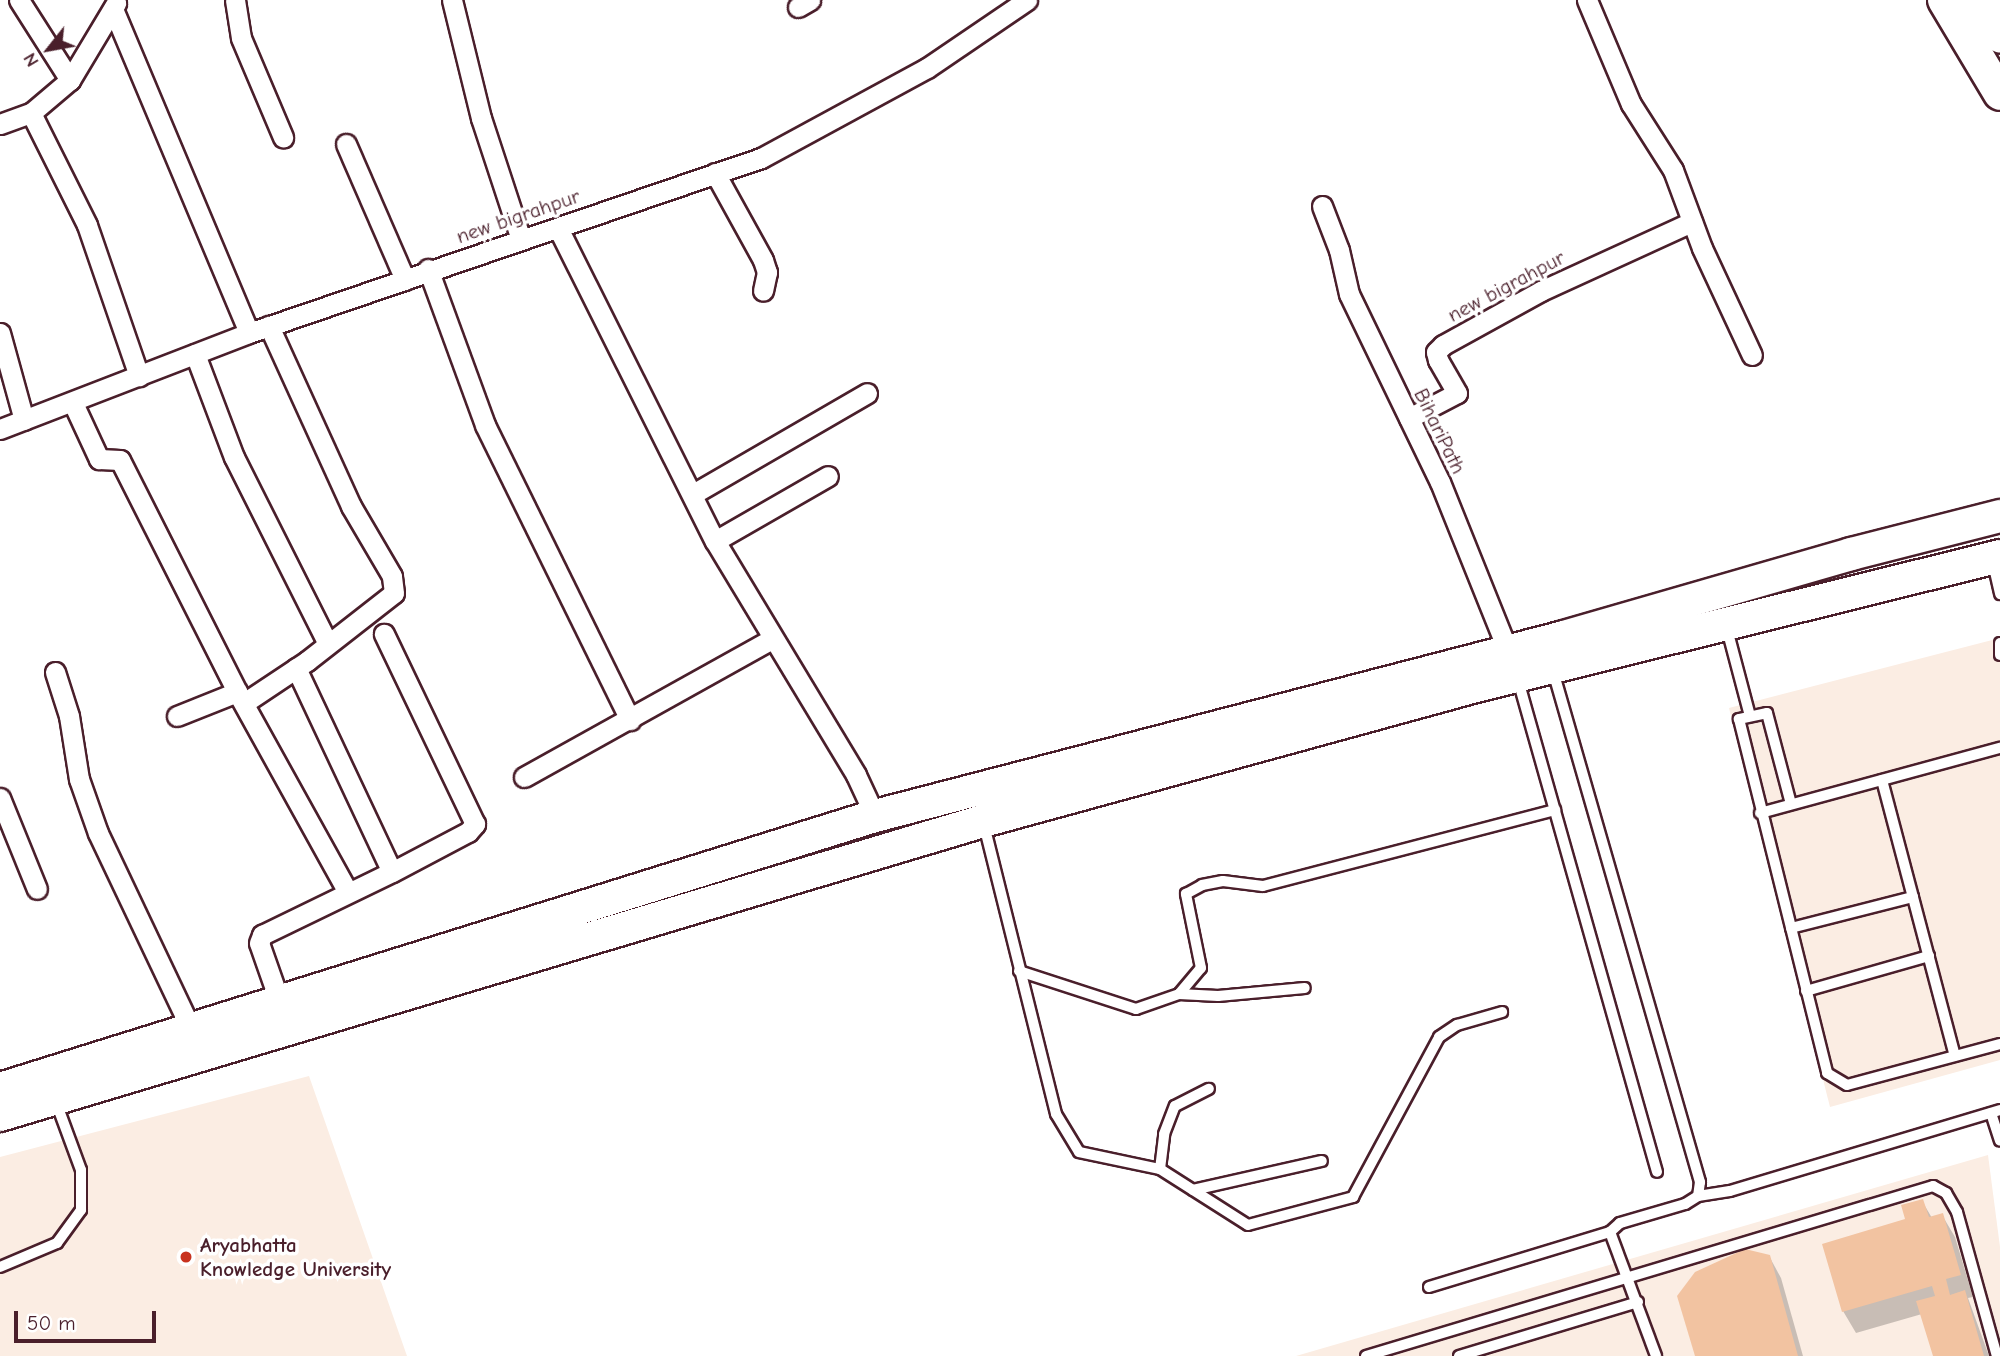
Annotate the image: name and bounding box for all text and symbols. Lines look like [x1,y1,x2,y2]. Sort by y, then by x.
north arrow [14,14,84,84]
text: N [18,49,44,71]
street label: new bigrahpur [453,183,583,249]
street label: new bigrahpur [1443,245,1569,327]
street label: BihariPath [1409,384,1471,478]
place label: Aryabhatta Knowledge University [200,1232,391,1282]
marker: Aryabhatta Knowledge University [178,1249,194,1265]
scale bar [18,1296,159,1340]
text: 50 m [27,1311,76,1335]

